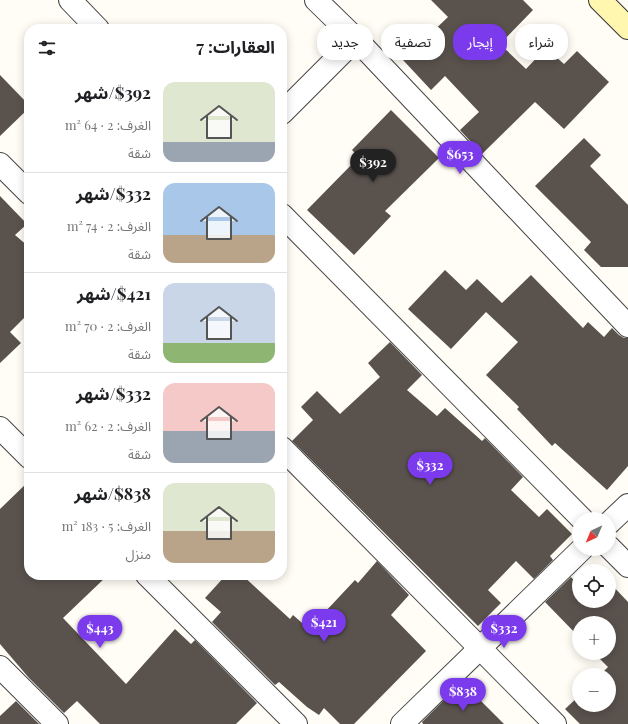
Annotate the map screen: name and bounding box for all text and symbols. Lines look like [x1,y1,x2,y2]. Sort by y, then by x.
chip: جديد [317,24,373,60]
chip: تصفية [381,24,445,60]
chip: إيجار [453,24,507,60]
chip: شراء [515,24,568,60]
text: العقارات: 7 [196,35,275,57]
icon: filters [36,37,58,59]
text: $392/شهر [75,81,151,103]
icon: home [195,98,243,146]
text: الغرف: 2 · 64 m² [65,116,151,133]
pin: $653 [436,141,484,175]
text: شقة [128,144,151,161]
text: $653 [446,145,474,162]
pin: $392 [349,149,397,183]
text: $392 [359,153,387,170]
text: $332/شهر [76,182,151,204]
icon: home [195,199,243,247]
text: الغرف: 2 · 74 m² [67,217,151,234]
text: شقة [128,245,151,262]
text: $421/شهر [77,282,151,304]
icon: home [195,299,243,347]
text: الغرف: 2 · 70 m² [65,317,151,334]
text: شقة [128,345,151,362]
text: $332/شهر [76,382,151,404]
icon: home [195,399,243,447]
text: الغرف: 2 · 62 m² [65,417,151,434]
text: شقة [128,445,151,462]
pin: $332 [406,452,454,486]
text: $332 [417,456,443,473]
text: $838/شهر [74,482,151,504]
icon: home [195,499,243,547]
north arrow [572,512,616,556]
map controls [572,512,616,712]
text: الغرف: 5 · 183 m² [62,517,151,534]
text: منزل [126,545,151,562]
button: locate [572,564,616,608]
pin: $421 [300,609,348,643]
text: $421 [311,613,337,630]
pin: $443 [76,615,124,649]
pin: $332 [480,615,528,649]
button: + [572,616,616,660]
text: $443 [86,619,114,636]
text: $332 [491,619,517,636]
button: − [572,668,616,712]
pin: $838 [439,678,487,712]
text: $838 [449,682,477,699]

